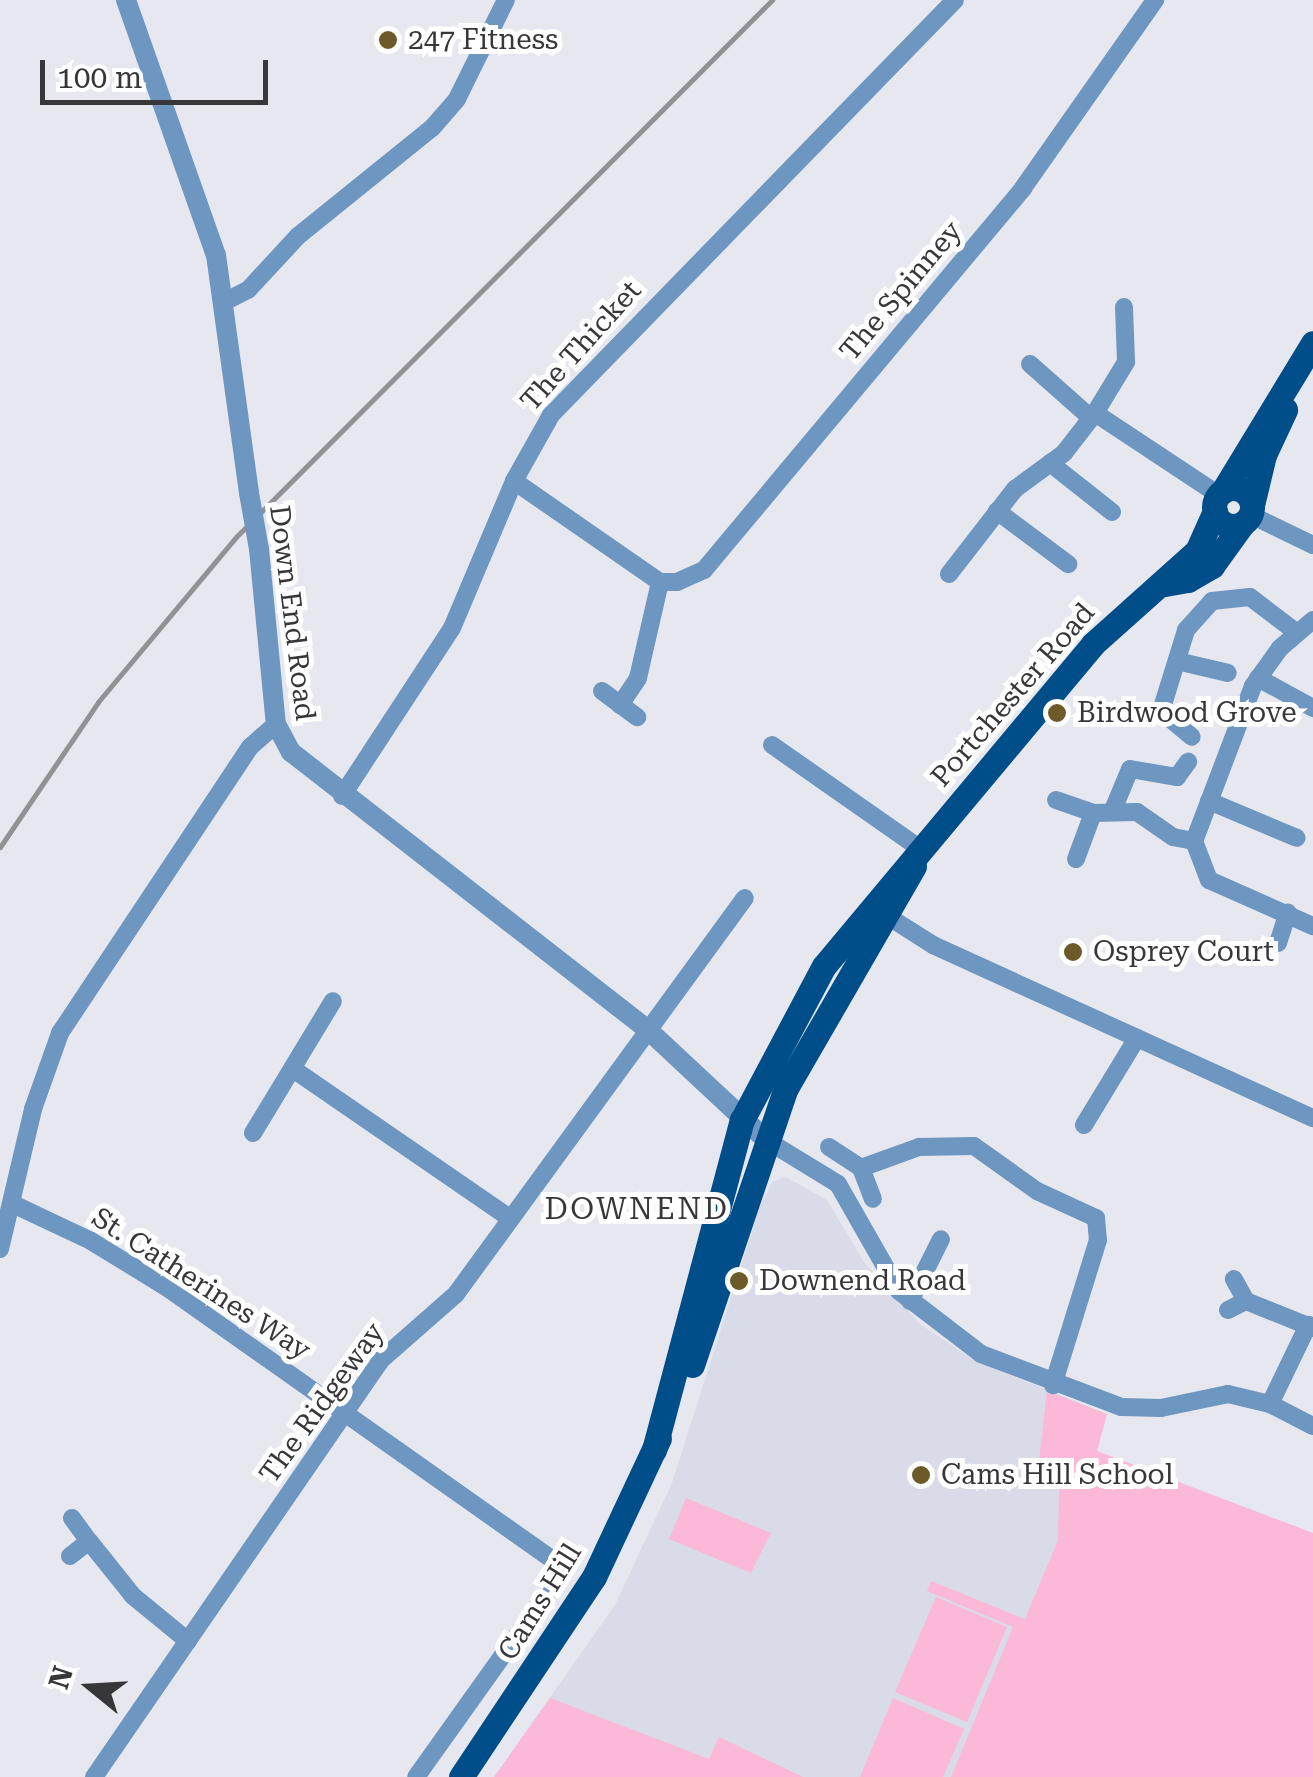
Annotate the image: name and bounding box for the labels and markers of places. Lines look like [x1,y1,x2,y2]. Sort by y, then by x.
place label: 247 Fitness [408,23,558,57]
marker: 247 Fitness [377,29,399,51]
place label: Birdwood Grove [1077,696,1297,730]
marker: Birdwood Grove [1046,702,1068,724]
place label: Osprey Court [1093,935,1274,969]
marker: Osprey Court [1062,941,1084,963]
place label: Downend Road [759,1264,966,1298]
marker: Downend Road [728,1270,750,1292]
place label: Cams Hill School [941,1458,1173,1492]
marker: Cams Hill School [910,1464,932,1486]

